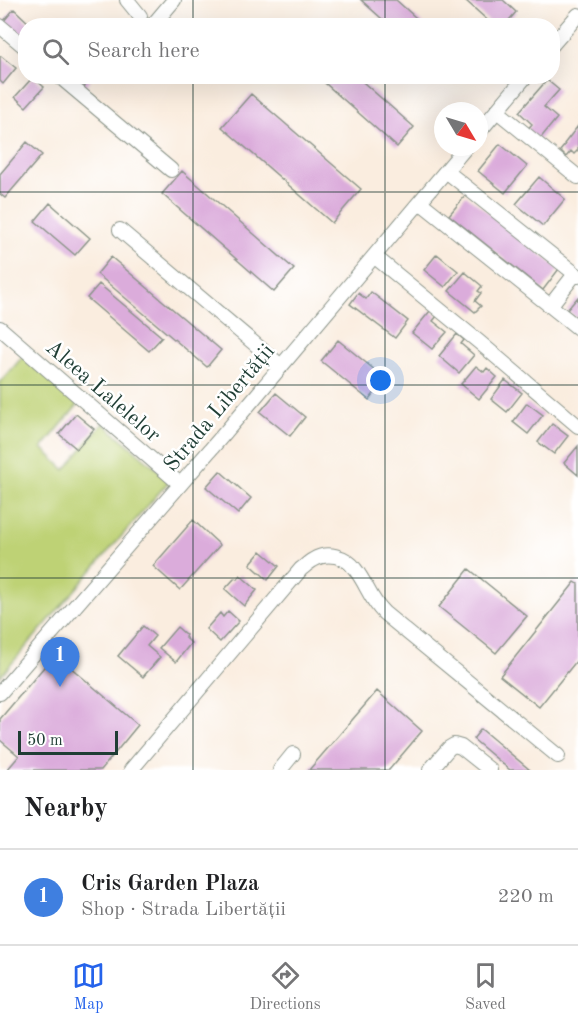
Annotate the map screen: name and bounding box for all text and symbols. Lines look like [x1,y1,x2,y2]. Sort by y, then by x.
search box [18,18,560,84]
icon: search [39,35,72,68]
text: Search here [87,40,200,62]
north arrow [434,102,488,156]
street label: Aleea Lalelelor [41,336,164,447]
street label: Strada Libertății [160,340,280,477]
your location [366,366,395,395]
pin: 1 [40,638,80,687]
scale bar [18,728,118,756]
text: 50 m [27,733,63,749]
text: Nearby [24,796,108,822]
text: Cris Garden Plaza [81,873,259,895]
text: 1 [38,887,49,907]
text: 220 m [498,887,554,907]
text: Shop · Strada Libertății [81,900,286,920]
tab: Map [72,959,105,1015]
tab: Directions [250,959,321,1015]
tab: Saved [465,959,506,1015]

